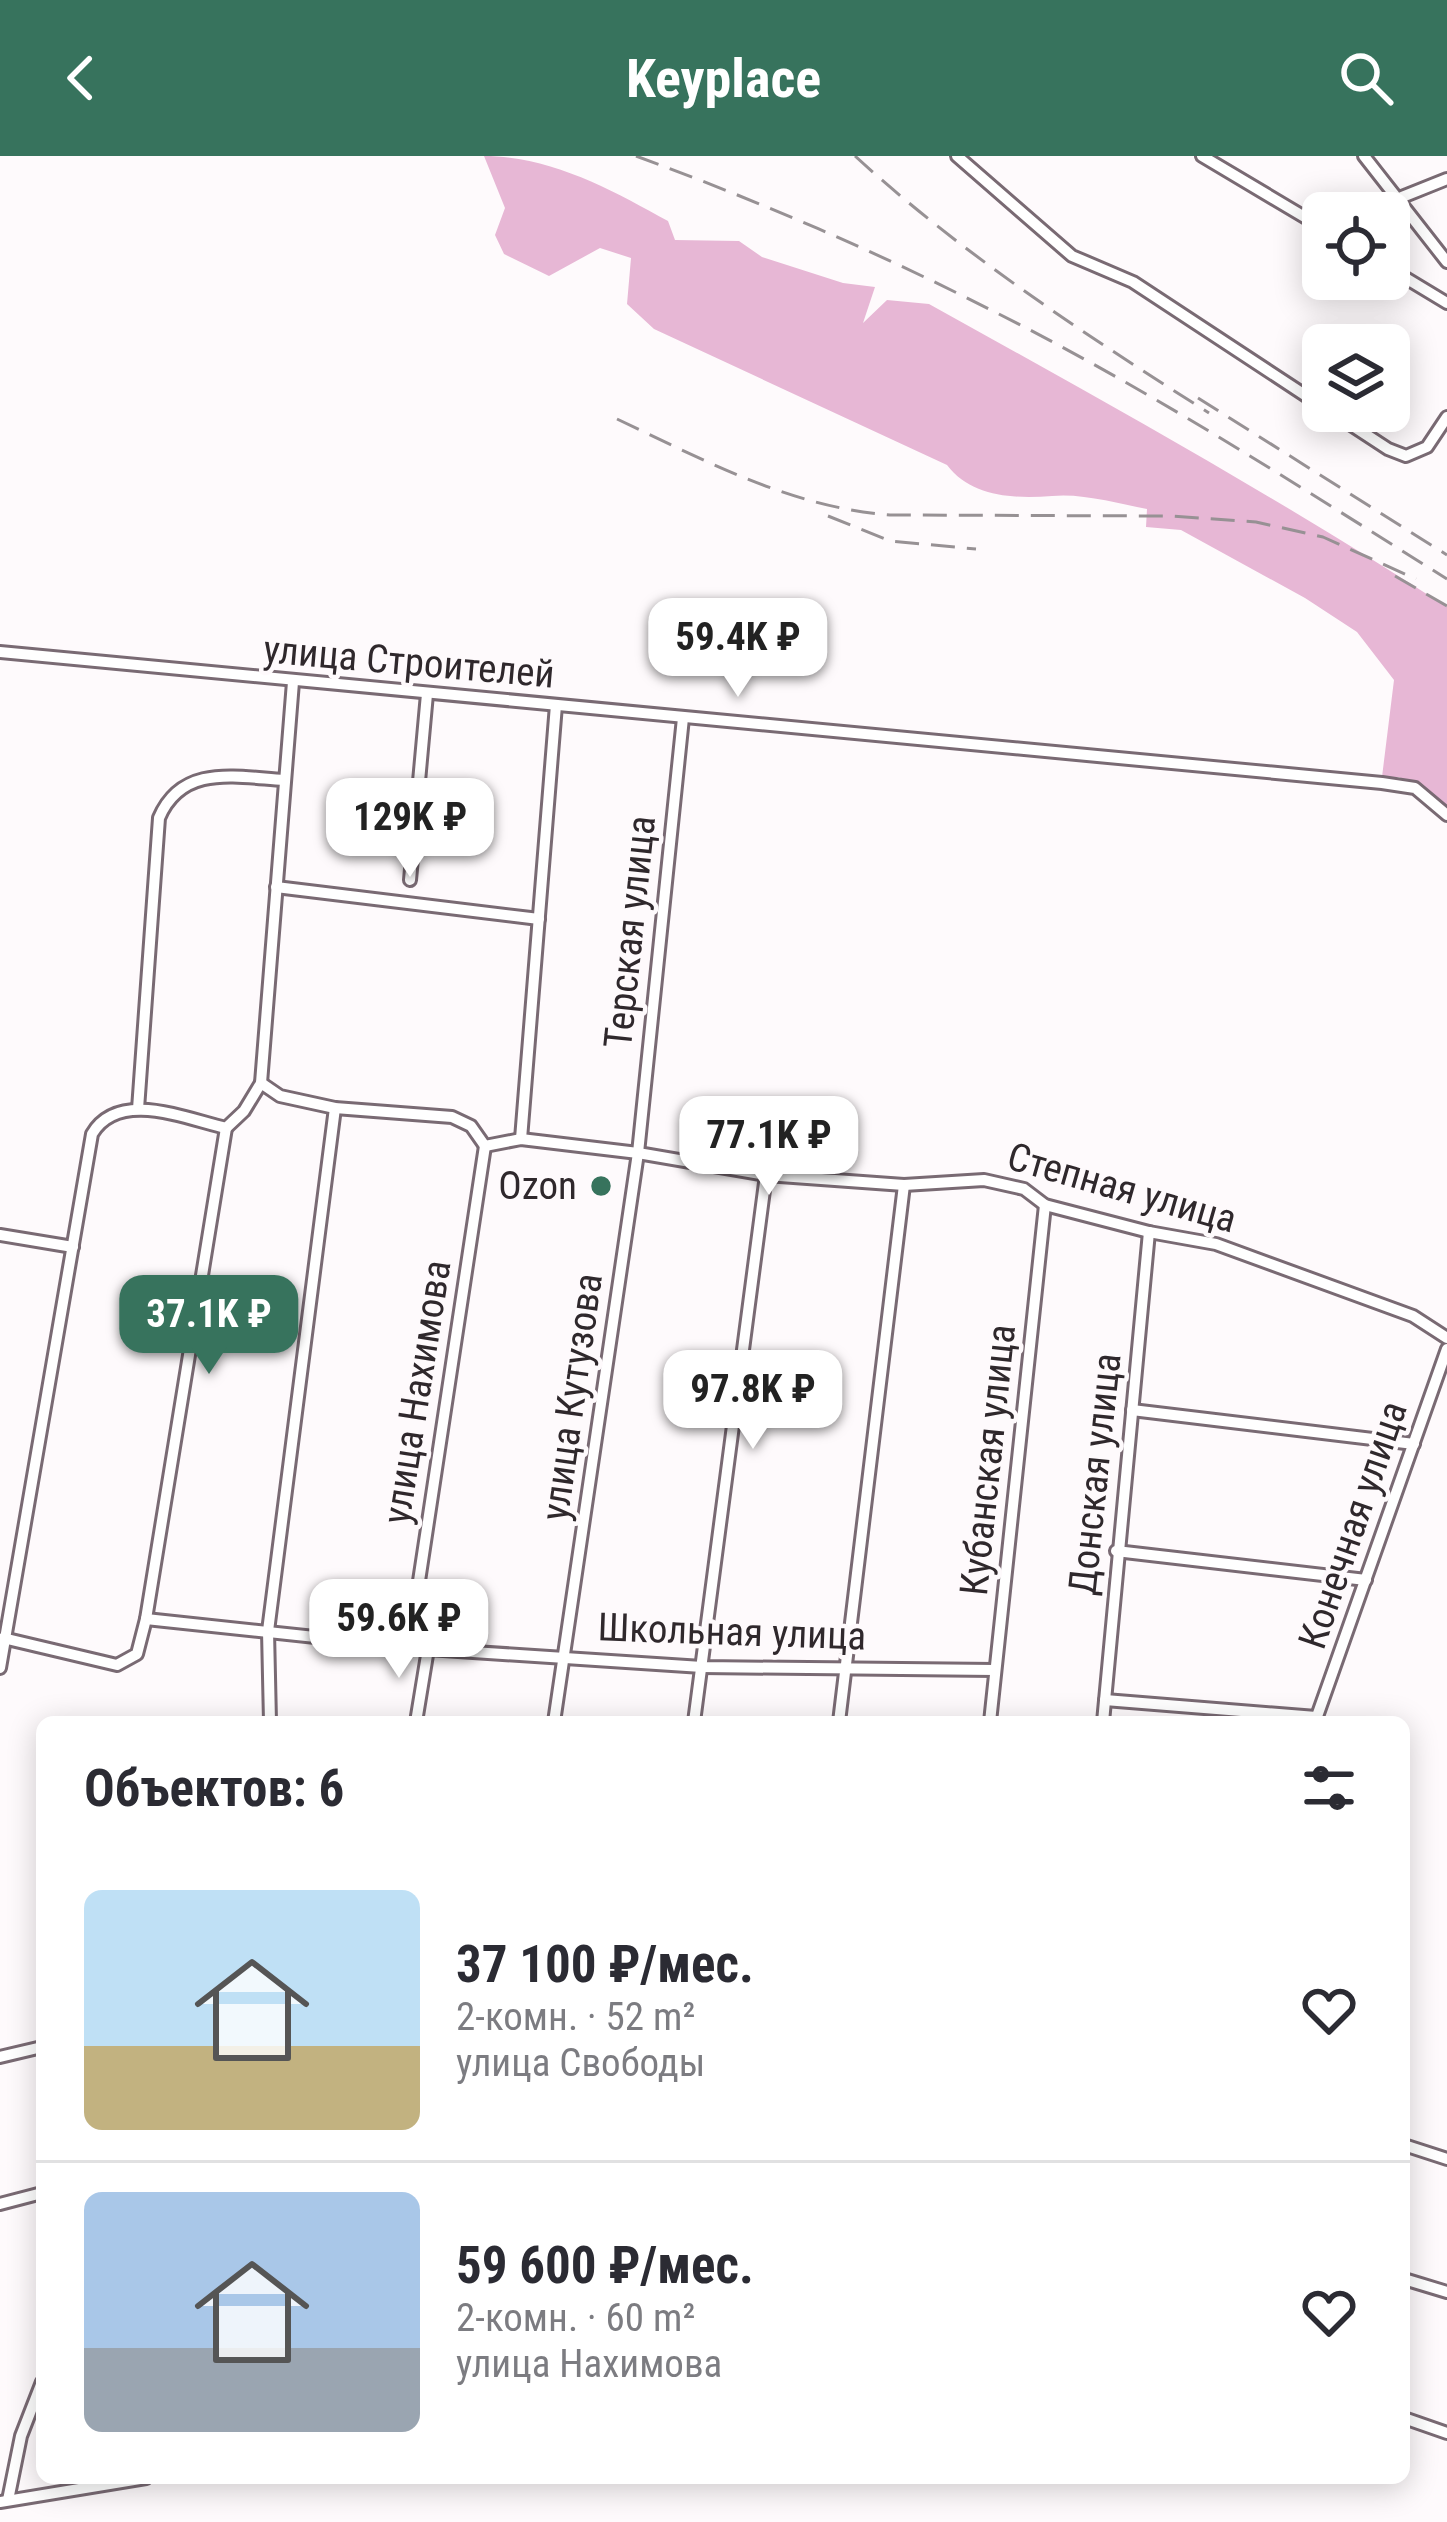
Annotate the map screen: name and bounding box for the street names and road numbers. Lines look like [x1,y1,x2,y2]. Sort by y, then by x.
street label: улица Строителей [262,626,556,698]
street label: Терская улица [595,813,665,1051]
street label: Степная улица [1002,1133,1242,1243]
street label: улица Нахимова [373,1257,461,1527]
street label: улица Кутузова [532,1271,612,1523]
street label: Кубанская улица [951,1322,1025,1598]
street label: Донская улица [1059,1351,1131,1597]
street label: Конечная улица [1289,1395,1417,1655]
street label: Школьная улица [597,1604,867,1660]

